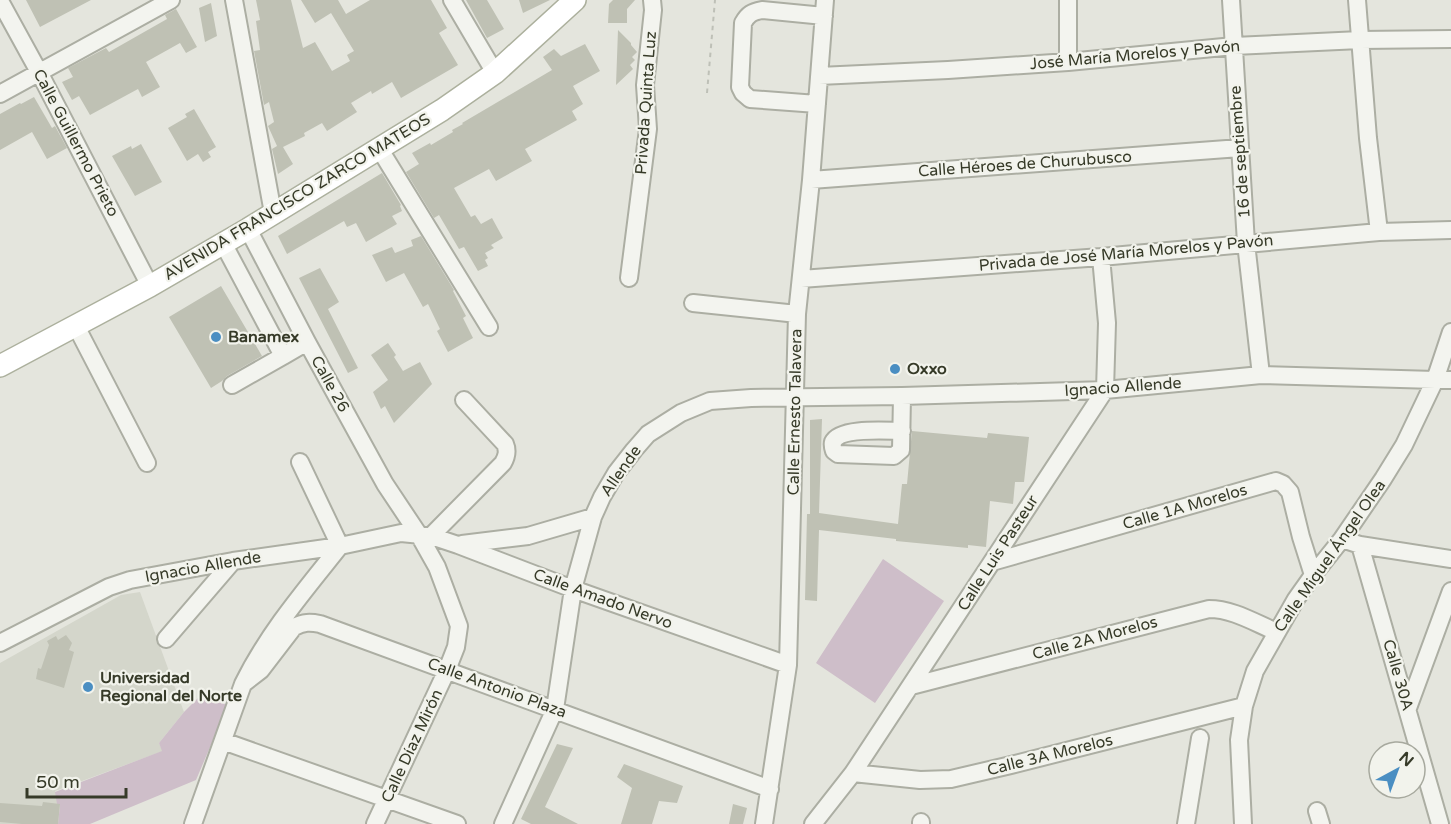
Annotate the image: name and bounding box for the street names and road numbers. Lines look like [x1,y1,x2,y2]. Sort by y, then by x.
street label: Privada Quinta Luz [631,31,661,175]
street label: José María Morelos y Pavón [1029,36,1241,74]
street label: Calle Guillermo Prieto [29,66,123,220]
street label: 16 de septiembre [1225,85,1255,219]
street label: AVENIDA FRANCISCO ZARCO MATEOS [160,109,434,285]
street label: Calle Héroes de Churubusco [917,147,1133,181]
street label: Privada de José María Morelos y Pavón [978,230,1274,276]
street label: Calle Ernesto Talavera [784,329,806,495]
street label: Calle 26 [306,352,354,416]
street label: Ignacio Allende [1064,373,1182,401]
street label: Allende [596,442,646,500]
street label: Calle Miguel Ángel Olea [1270,476,1390,636]
street label: Calle 1A Morelos [1120,480,1250,534]
street label: Calle Luis Pasteur [953,491,1043,615]
street label: Ignacio Allende [143,547,263,587]
street label: Calle Amado Nervo [531,565,675,633]
street label: Calle 2A Morelos [1030,612,1160,664]
street label: Calle 30A [1378,637,1418,713]
street label: Calle Antonio Plaza [425,654,569,722]
street label: Calle Díaz Mirón [377,686,447,806]
street label: Calle 3A Morelos [985,730,1115,780]

